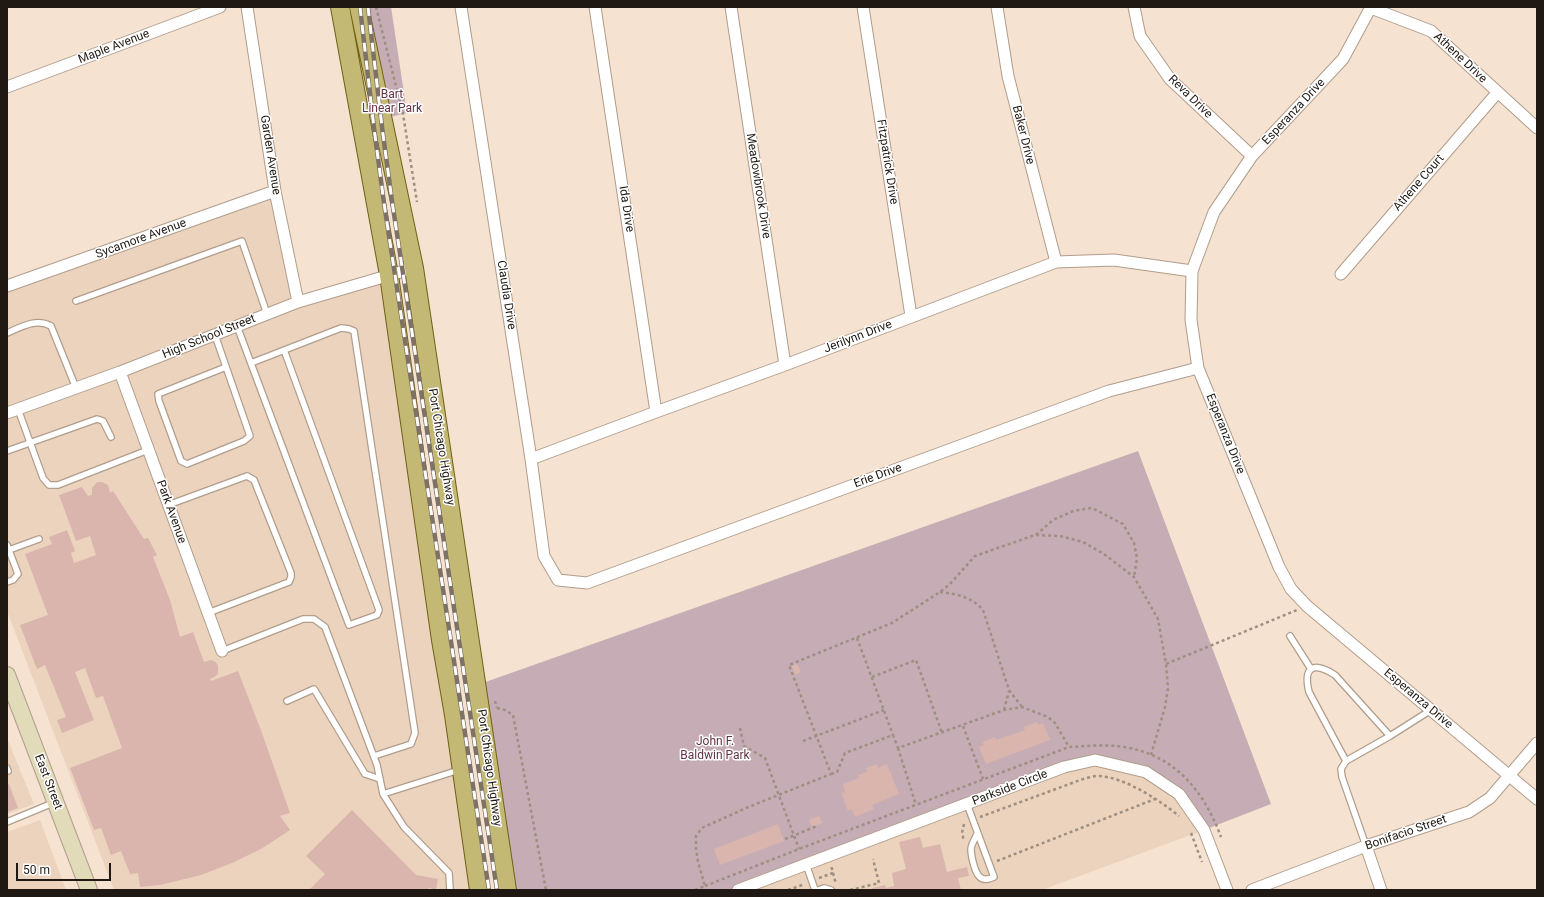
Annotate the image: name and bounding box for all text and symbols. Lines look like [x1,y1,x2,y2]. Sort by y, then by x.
street label: Maple Avenue [76,27,152,67]
street label: Athene Drive [1430,30,1490,86]
street label: Reva Drive [1165,72,1215,122]
street label: Esperanza Drive [1260,76,1328,148]
park label: Bart Linear Park [362,88,422,116]
street label: Baker Drive [1009,104,1037,166]
street label: Garden Avenue [257,114,283,196]
street label: Fitzpatrick Drive [873,118,901,206]
street label: Meadowbrook Drive [743,132,773,240]
street label: Athene Court [1391,152,1447,214]
street label: Ida Drive [615,185,637,233]
street label: Sycamore Avenue [94,216,188,262]
street label: Claudia Drive [493,259,519,331]
street label: High School Street [160,312,258,362]
street label: Jerilynn Drive [822,317,894,357]
street label: Port Chicago Highway [425,387,457,507]
street label: Esperanza Drive [1202,392,1248,476]
street label: Erie Drive [852,461,904,491]
street label: Park Avenue [153,478,189,546]
street label: Esperanza Drive [1381,666,1455,732]
street label: Port Chicago Highway [474,708,504,828]
park label: John F. Baldwin Park [680,735,750,763]
street label: East Street [31,752,65,812]
street label: Parkside Circle [970,767,1050,809]
street label: Bonifacio Street [1363,812,1449,854]
scale bar [18,855,113,881]
text: 50 m [23,863,50,877]

